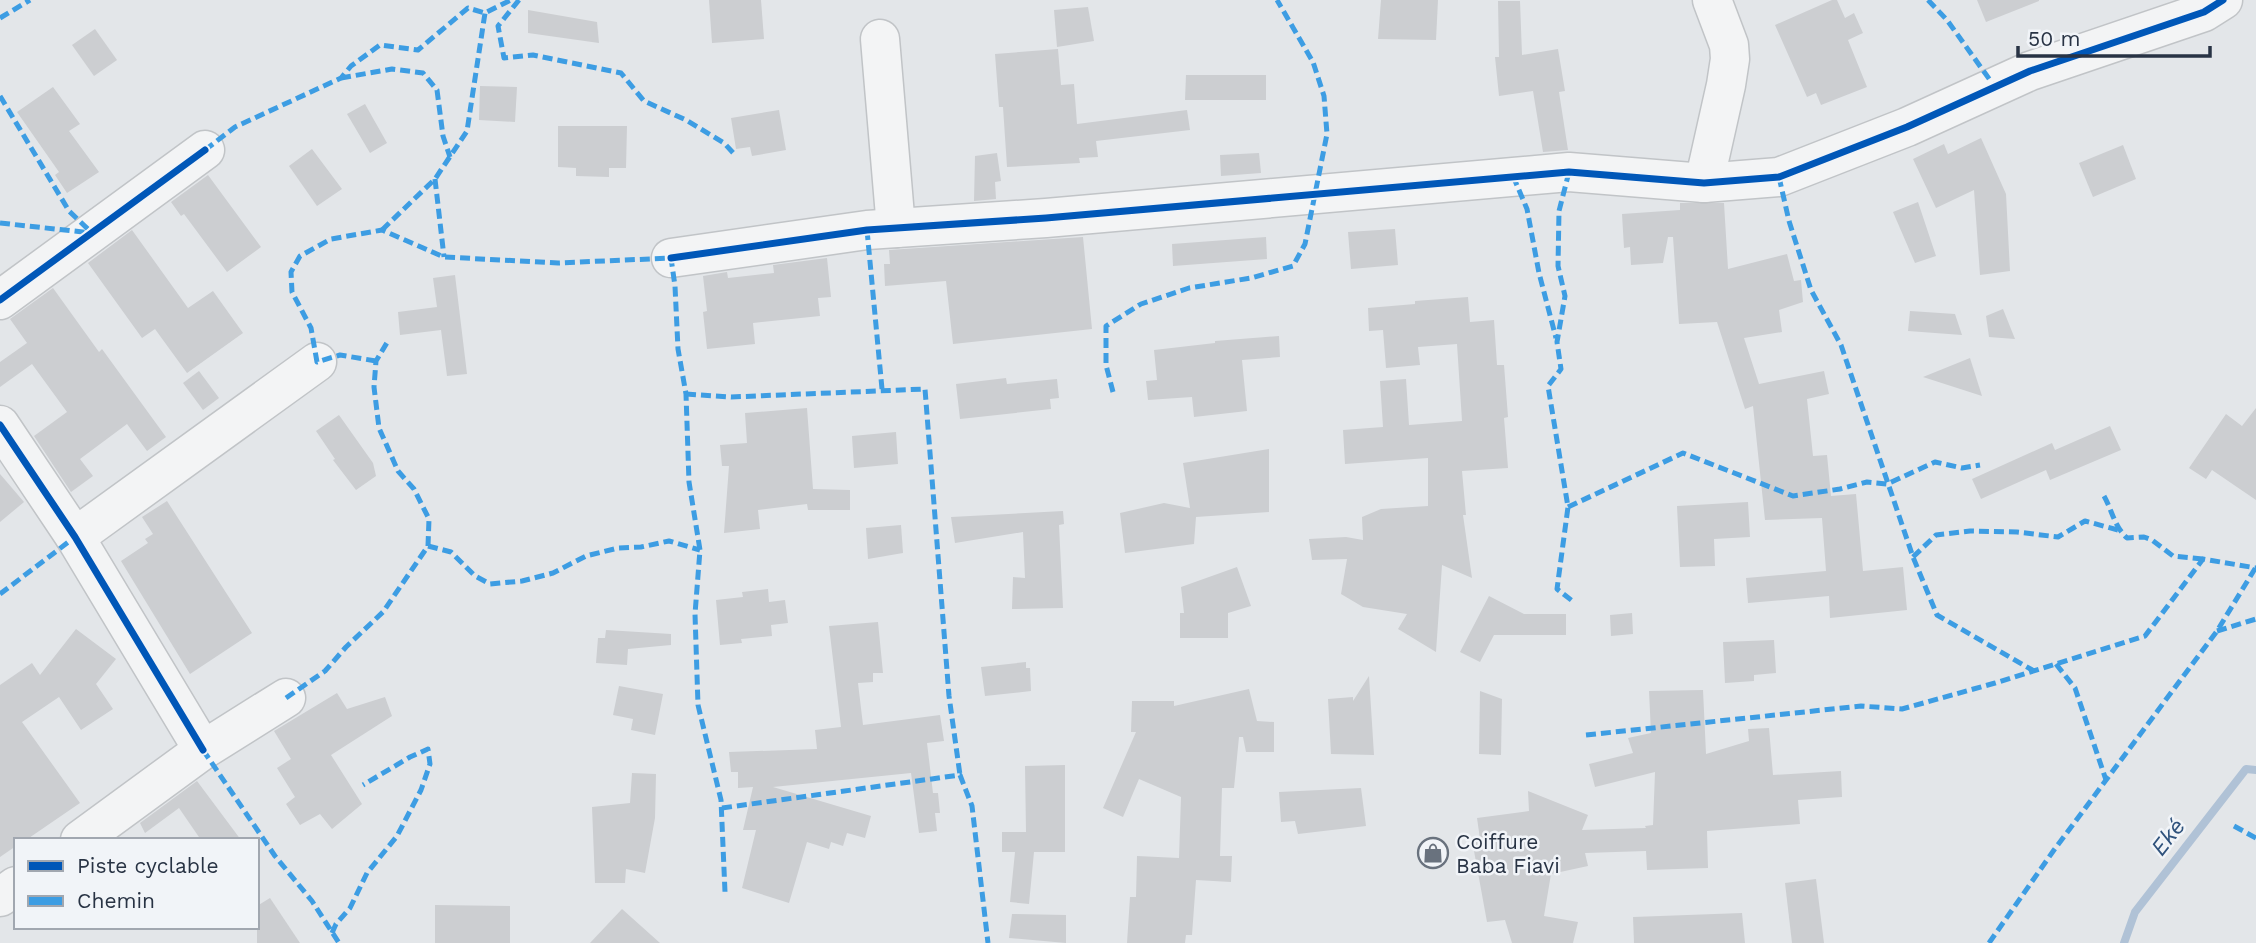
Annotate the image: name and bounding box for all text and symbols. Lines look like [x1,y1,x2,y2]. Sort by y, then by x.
scale bar [2018,14,2210,58]
text: 50 m [2028,26,2080,51]
water label: Eké [2145,813,2191,861]
place label: Coiffure Baba Fiavi [1456,829,1560,878]
shop icon: Coiffure Baba Fiavi [1416,836,1450,870]
legend [14,838,259,929]
text: Piste cyclable [77,853,219,878]
text: Chemin [77,888,155,913]

